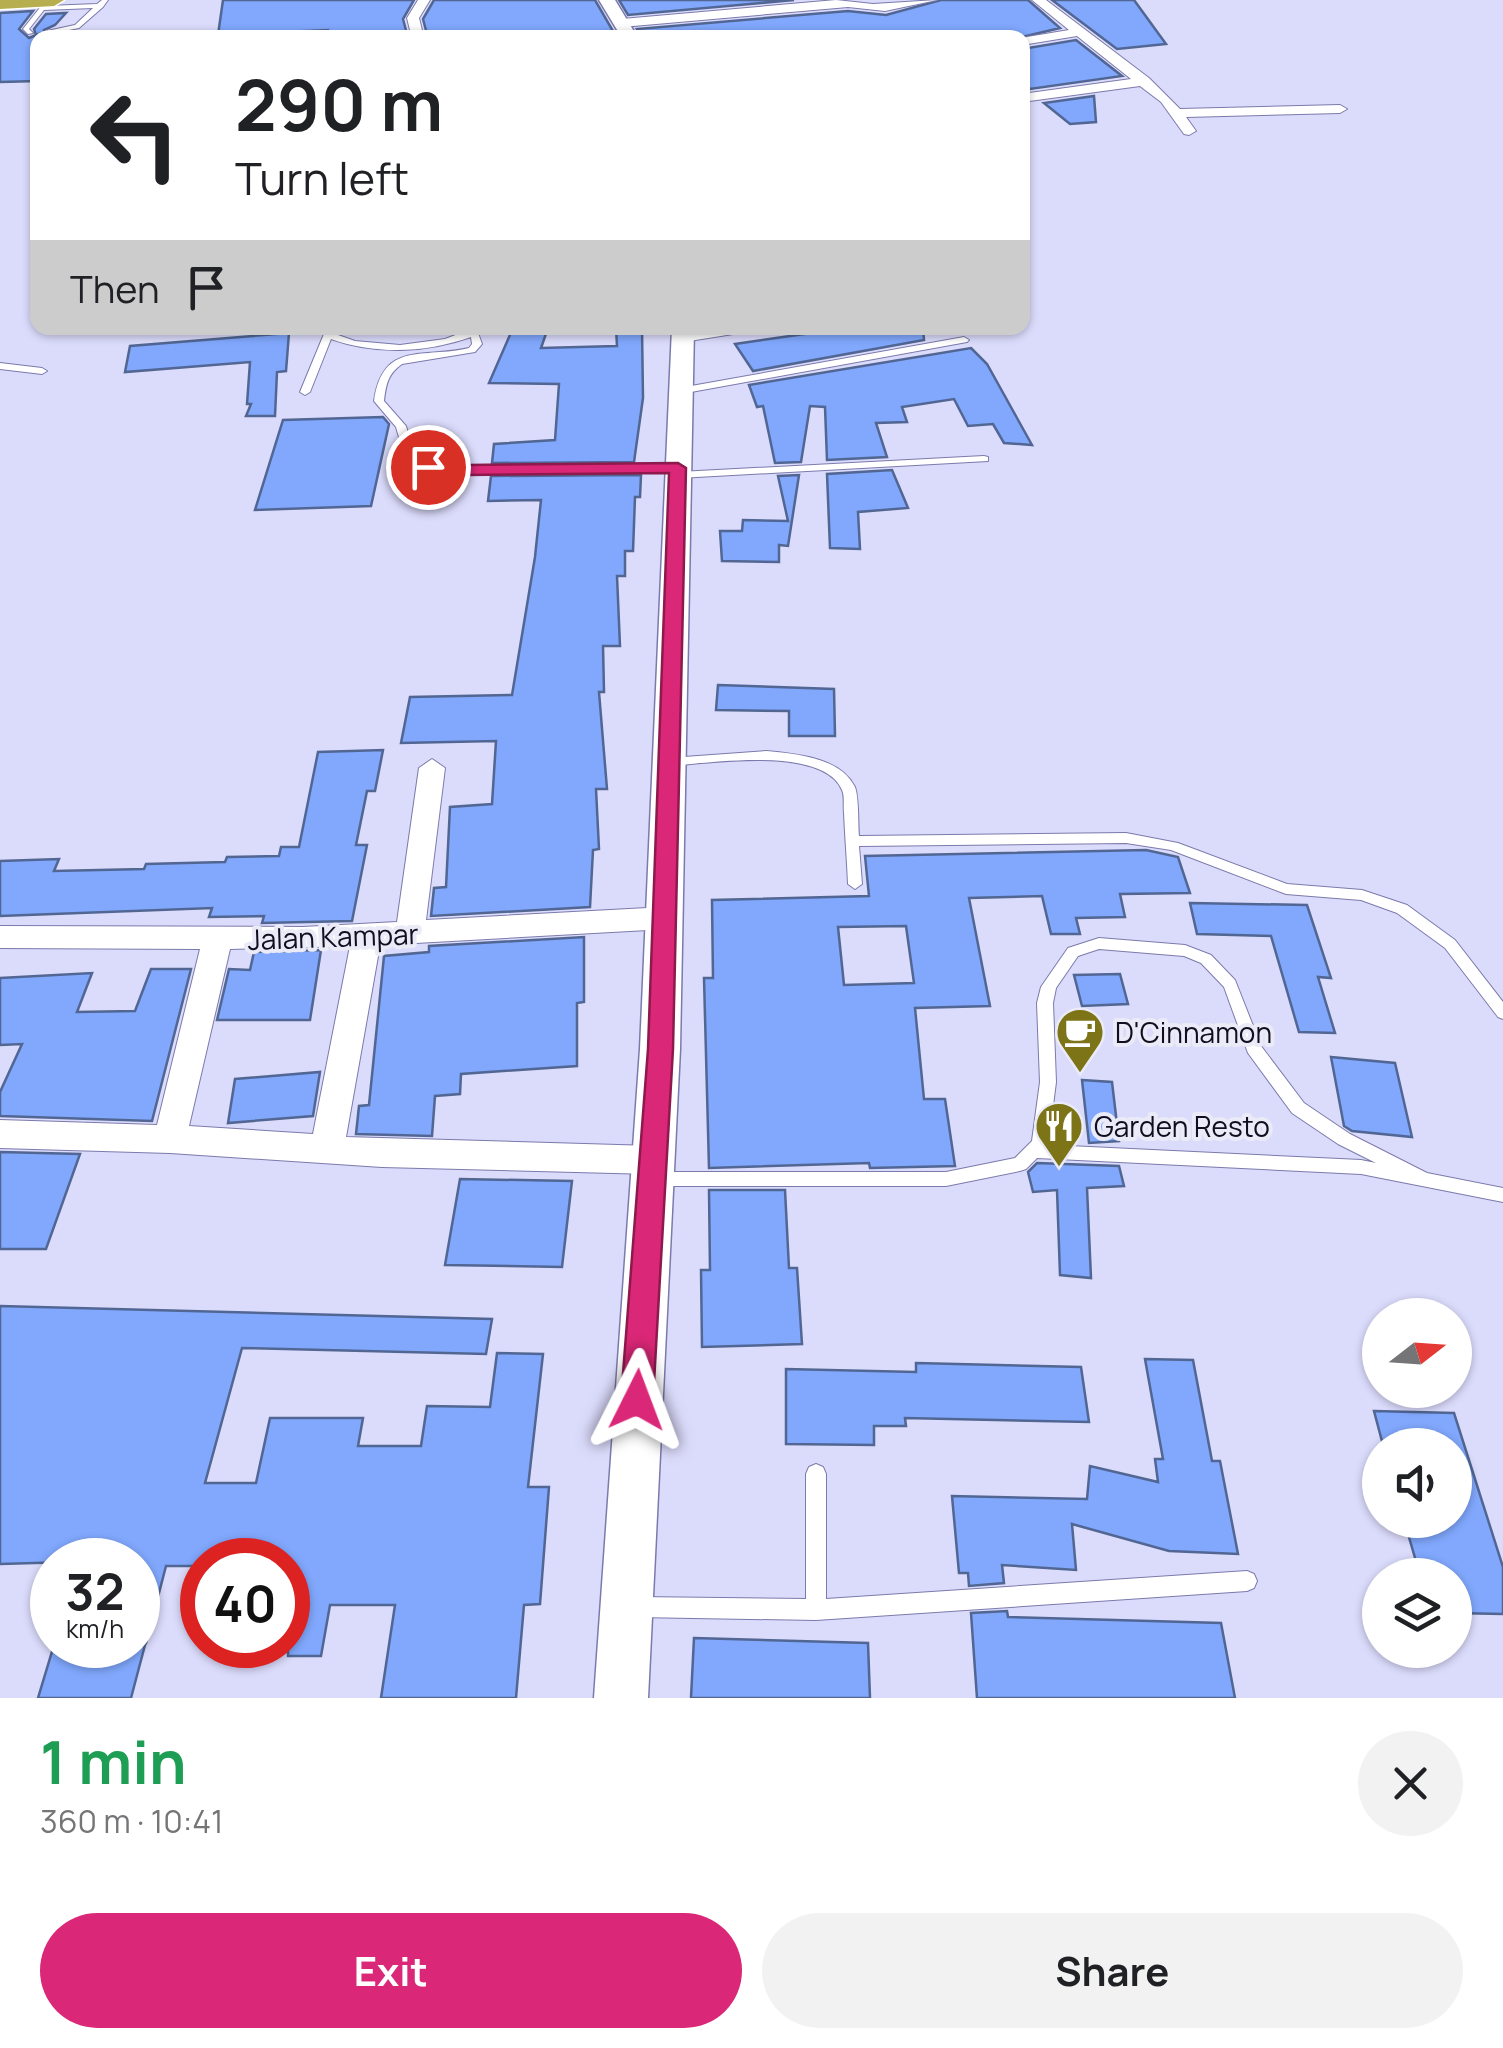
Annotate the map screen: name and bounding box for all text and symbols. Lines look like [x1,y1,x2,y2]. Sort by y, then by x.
text: 290 m [235,56,443,152]
icon: left [70,70,200,200]
text: Turn left [235,147,409,209]
icon: arrive [179,260,234,315]
text: Then [70,262,159,314]
pin [386,425,471,510]
icon: arrive [401,440,456,495]
street label: Jalan Kampar [247,914,419,958]
cafe icon: D'Cinnamon [1054,1006,1106,1074]
place label: D'Cinnamon [1115,1013,1272,1051]
restaurant icon: Garden Resto [1033,1100,1085,1168]
place label: Garden Resto [1094,1107,1270,1145]
north arrow [1362,1298,1472,1408]
map controls [1362,1298,1472,1668]
position arrow [585,1348,689,1452]
button: sound [1362,1428,1472,1538]
speed limit sign: 40 [180,1538,310,1668]
text: 32 [66,1557,124,1625]
button: layers [1362,1558,1472,1668]
text: km/h [66,1611,124,1646]
text: 1 min [40,1720,187,1802]
button: close [1358,1731,1463,1836]
text: 360 m · 10:41 [40,1799,224,1843]
button: Exit [40,1913,742,2028]
button: Share [762,1913,1463,2028]

